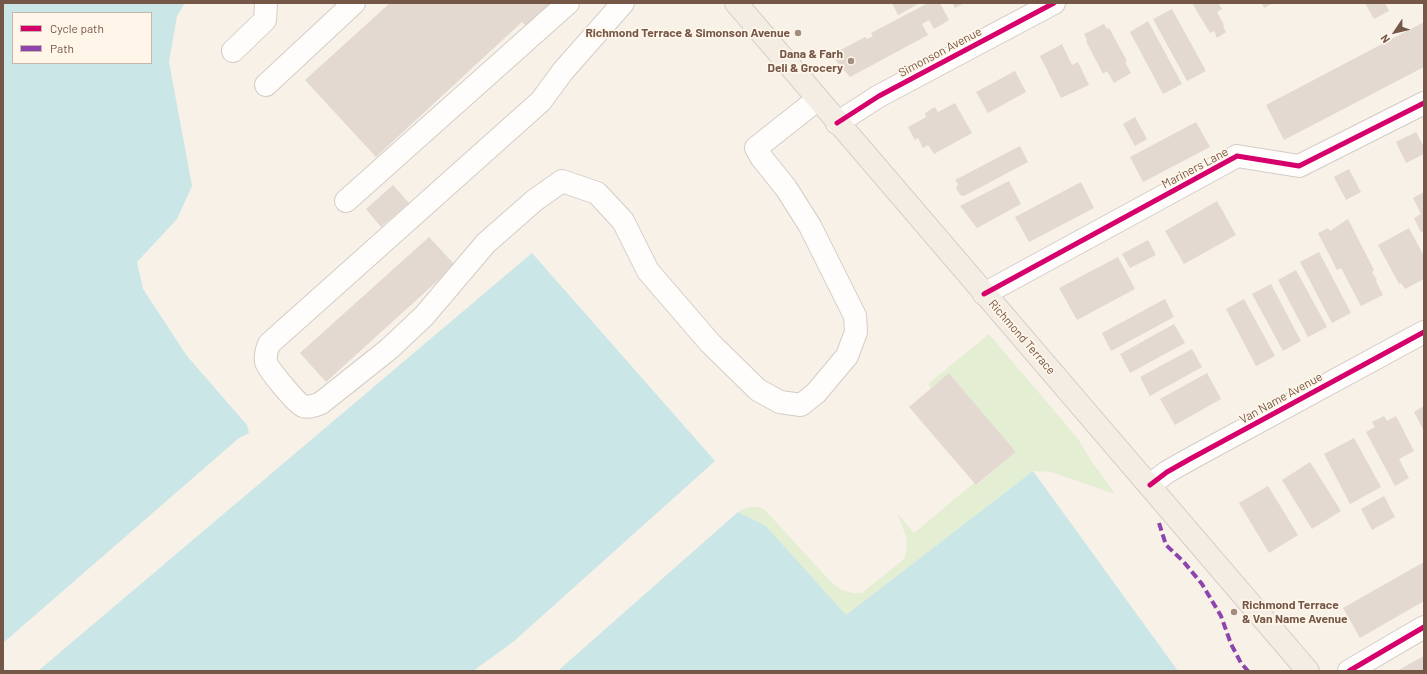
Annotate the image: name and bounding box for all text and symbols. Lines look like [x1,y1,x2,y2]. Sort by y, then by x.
legend [12,12,152,64]
north arrow [1375,12,1415,52]
text: Cycle path [50,21,104,35]
street label: Simonson Avenue [896,24,984,80]
place label: Richmond Terrace & Simonson Avenue [585,26,790,40]
marker: Richmond Terrace & Simonson Avenue [793,28,803,38]
text: N [1377,32,1392,46]
text: Path [50,41,74,55]
place label: Dana & Farh Deli & Grocery [768,47,843,75]
marker: Dana & Farh Deli & Grocery [846,56,856,66]
street label: Mariners Lane [1159,144,1231,192]
street label: Richmond Terrace [986,297,1058,377]
street label: Van Name Avenue [1237,369,1325,427]
place label: Richmond Terrace & Van Name Avenue [1242,598,1348,626]
marker: Richmond Terrace & Van Name Avenue [1229,607,1239,617]

